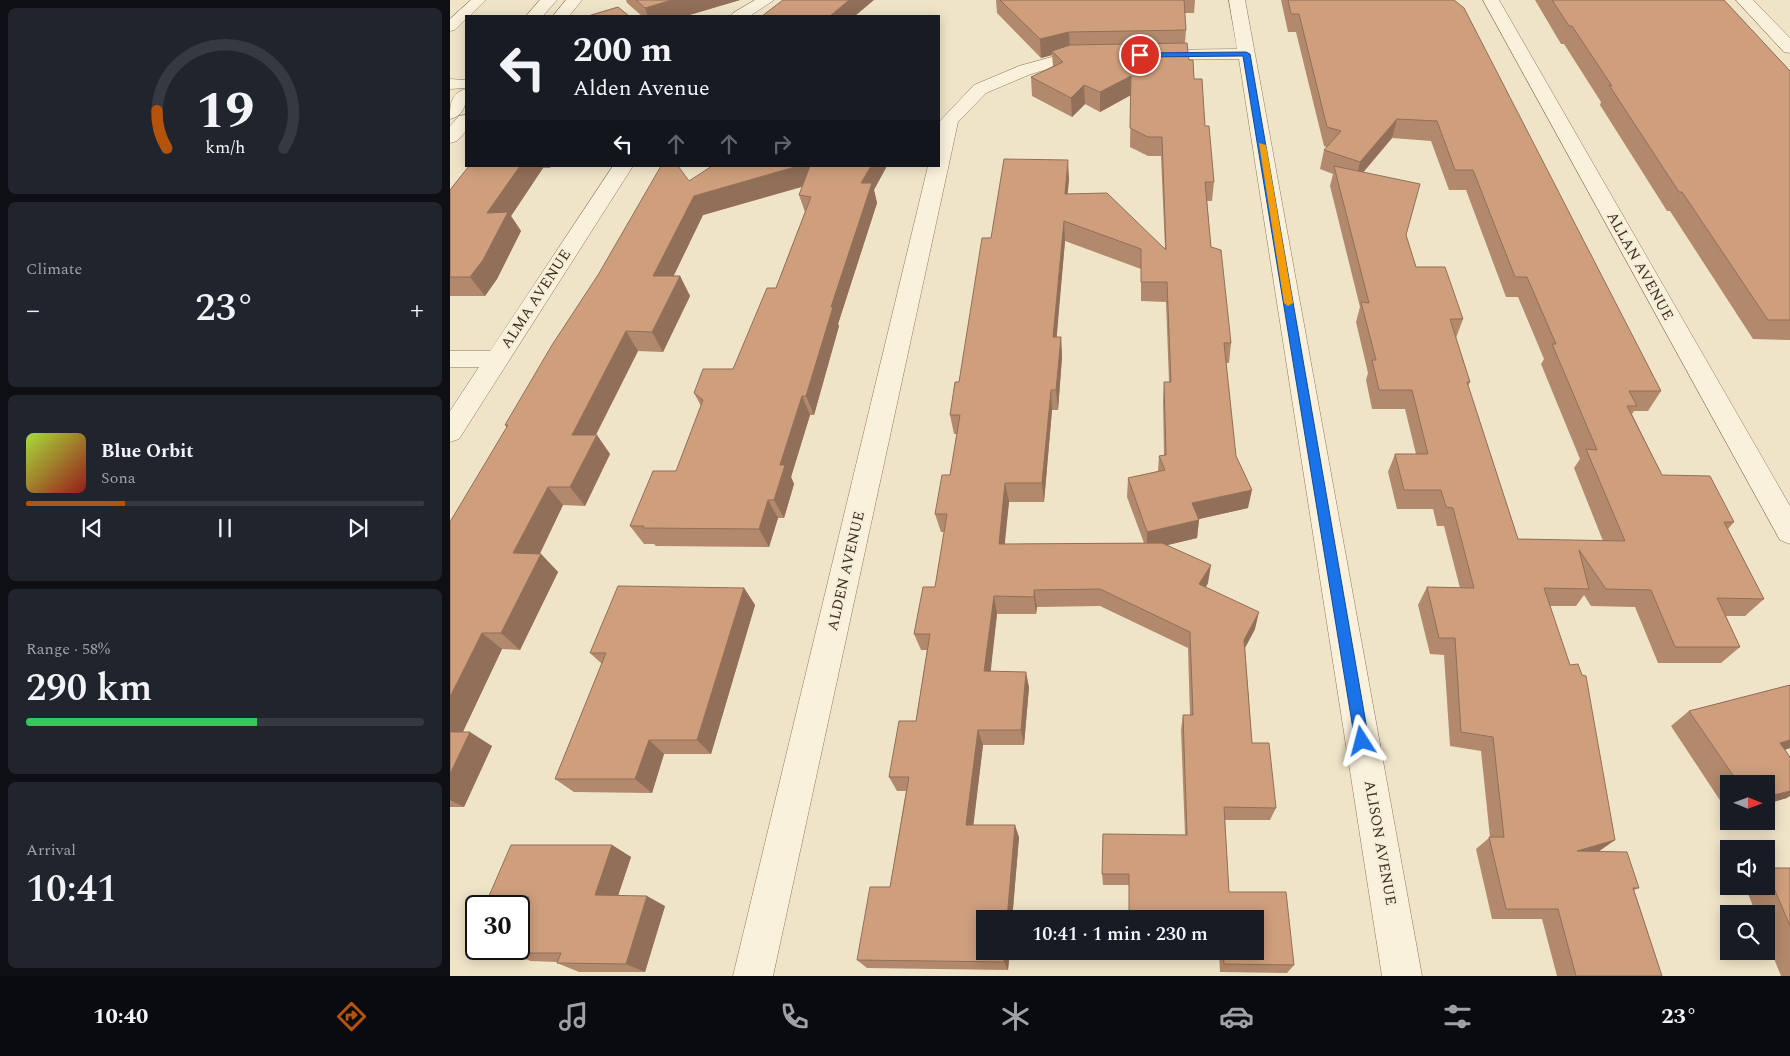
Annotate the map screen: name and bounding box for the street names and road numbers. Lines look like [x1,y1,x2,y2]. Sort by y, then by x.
street label: ALLAN AVENUE [1601,207,1679,325]
street label: ALMA AVENUE [495,245,577,353]
street label: ALDEN AVENUE [821,509,871,633]
street label: ALISON AVENUE [1358,779,1402,907]

